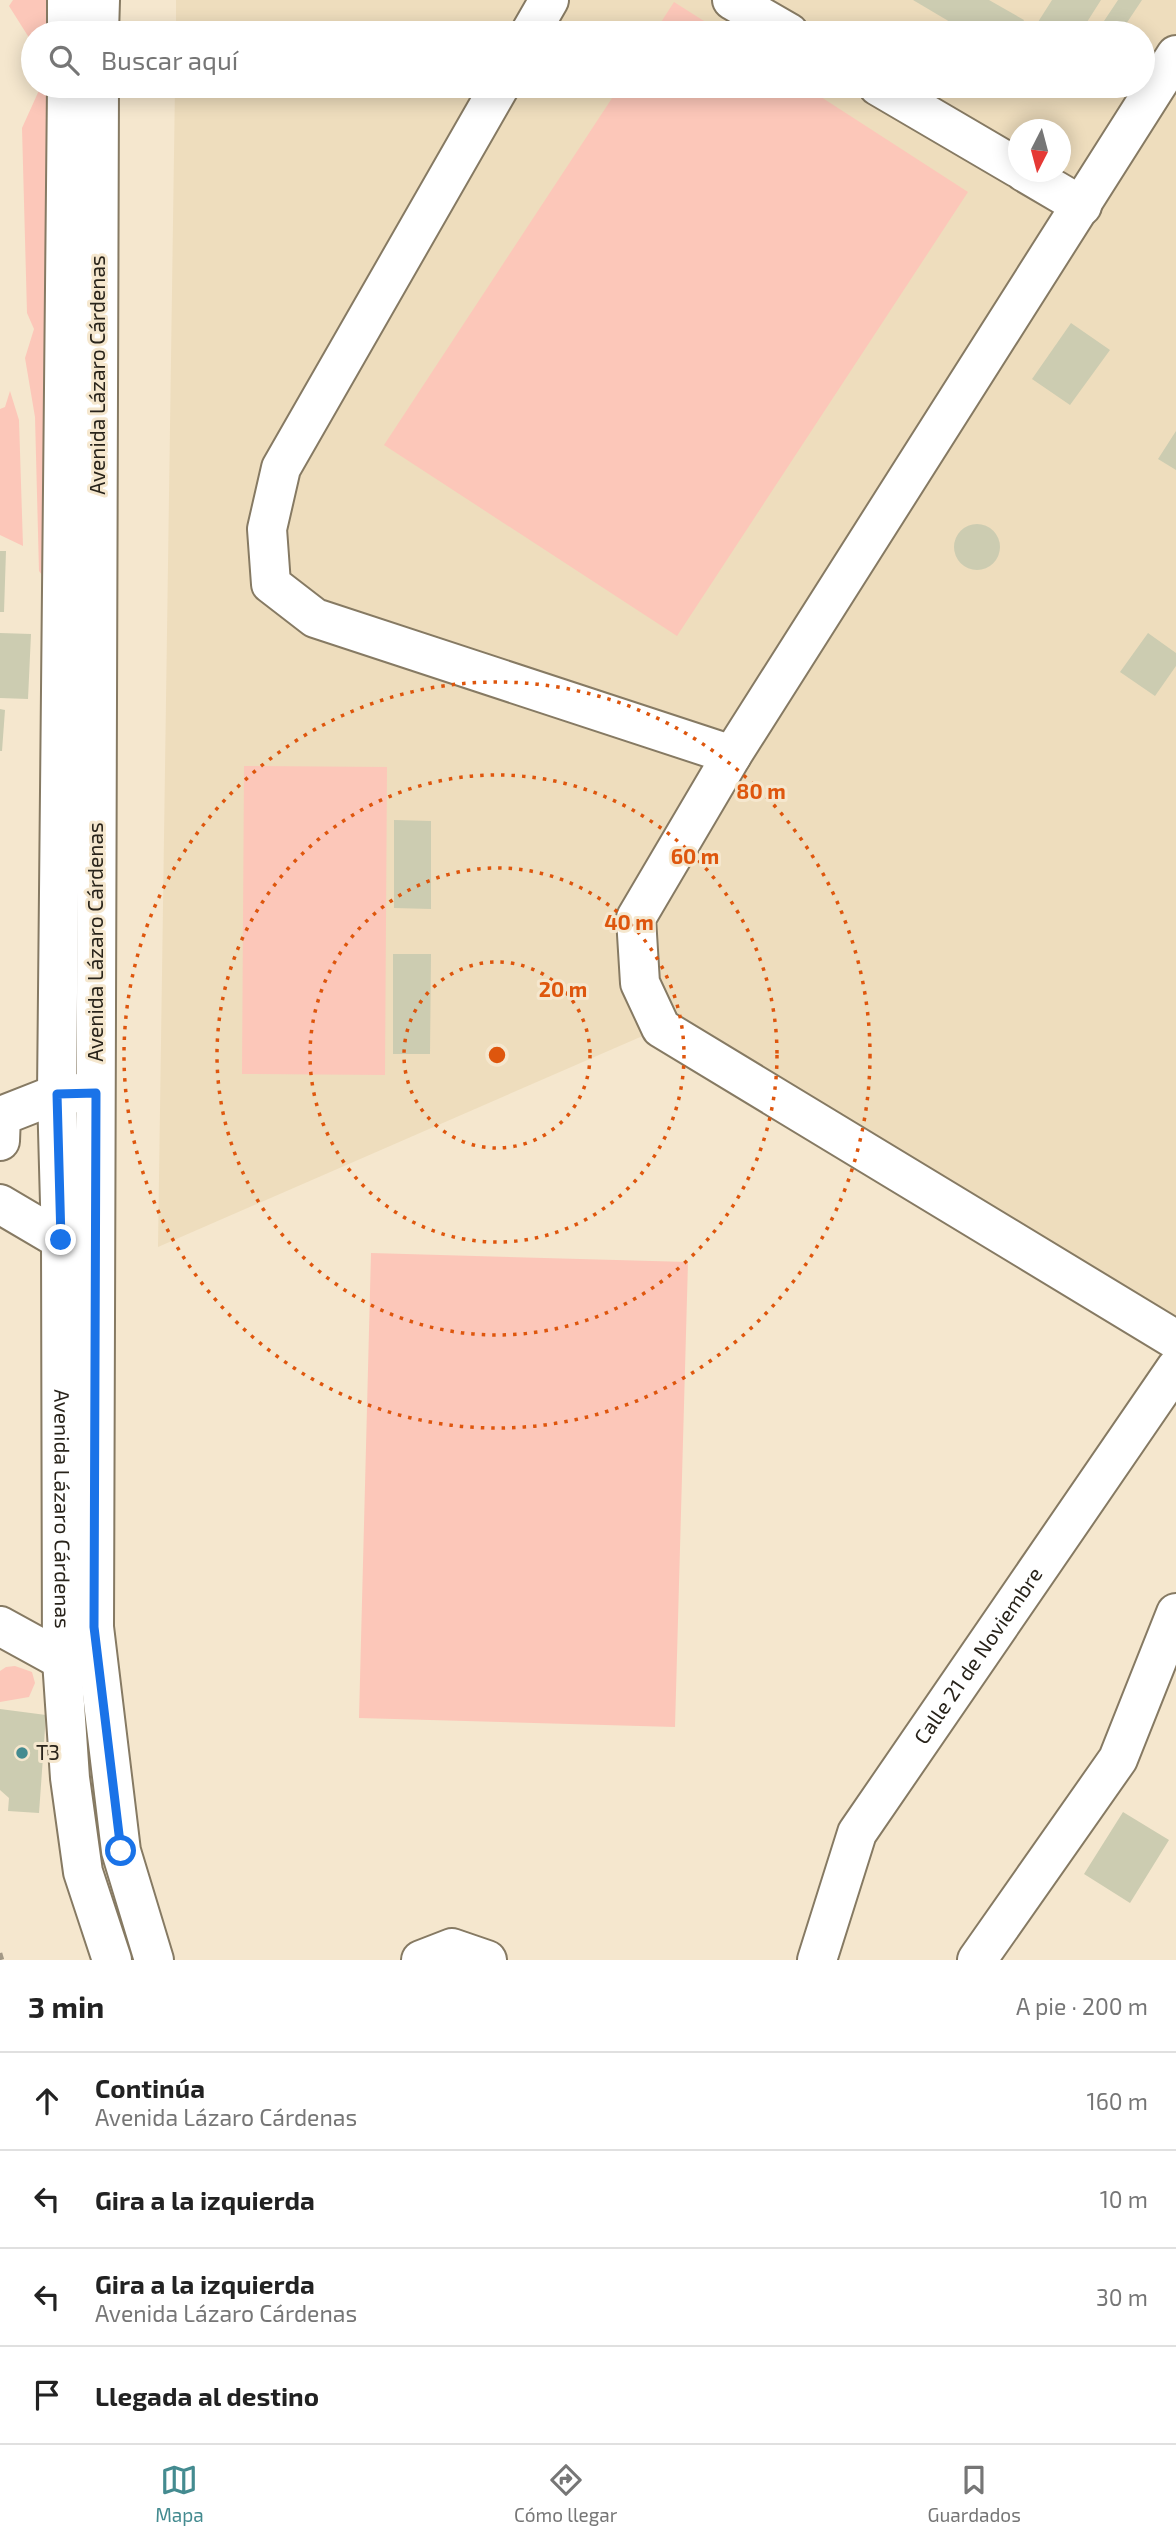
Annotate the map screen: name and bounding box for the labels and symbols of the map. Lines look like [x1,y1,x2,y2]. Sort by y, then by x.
north arrow [1008,119,1071,182]
street label: Avenida Lázaro Cárdenas [84,255,109,495]
text: 80 m [736,778,786,803]
street label: Avenida Lázaro Cárdenas [82,822,107,1062]
text: 60 m [671,843,719,868]
text: 40 m [604,909,654,934]
text: 20 m [539,976,587,1001]
centre of rings [485,1043,509,1067]
route end [45,1224,76,1255]
street label: Avenida Lázaro Cárdenas [50,1389,76,1629]
street label: Calle 21 de Noviembre [908,1562,1047,1748]
place label: T3 [36,1739,60,1764]
marker: T3 [14,1745,30,1761]
route start [105,1835,136,1866]

